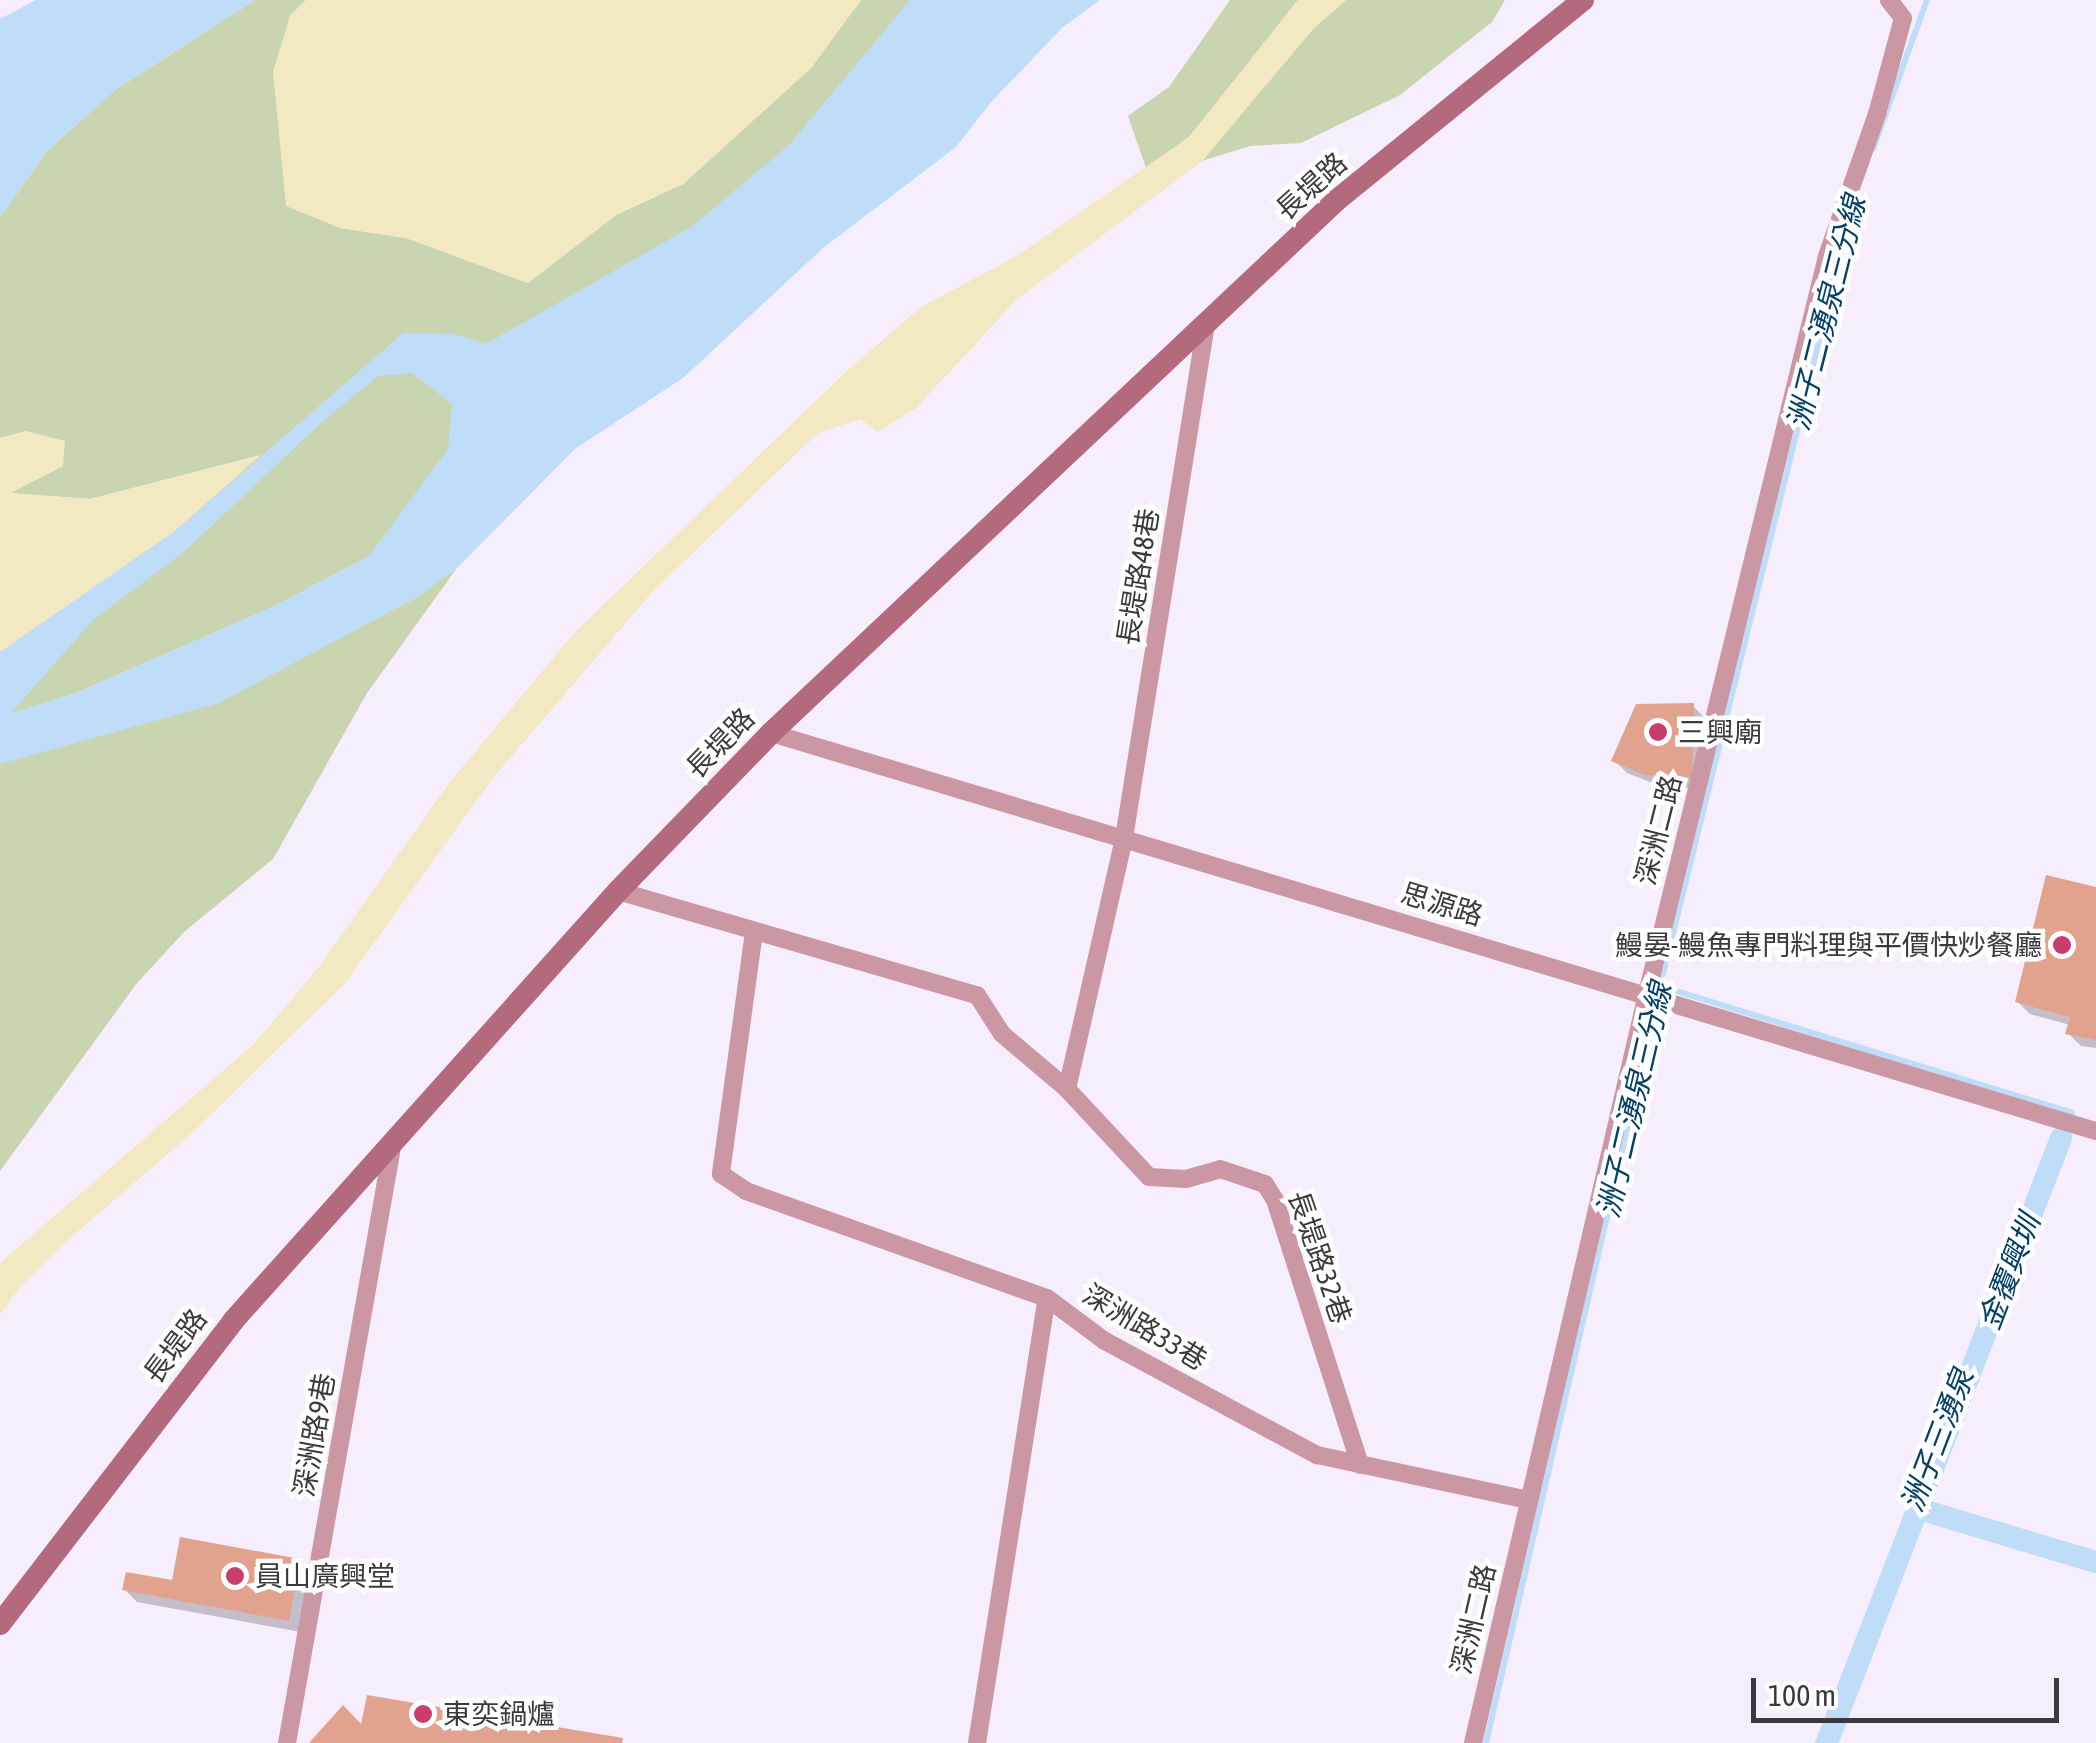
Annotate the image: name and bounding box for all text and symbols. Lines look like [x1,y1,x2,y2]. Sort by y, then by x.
street label: 長堤路 [1269,145,1353,227]
water label: 洲子二湧泉三分線 [1780,192,1872,434]
street label: 長堤路48巷 [1111,506,1165,648]
street label: 長堤路 [679,701,761,785]
place label: 三興廟 [1678,715,1762,749]
marker: 三興廟 [1647,721,1669,743]
street label: 深洲二路 [1628,772,1688,888]
street label: 思源路 [1397,876,1487,932]
place label: 鰻晏-鰻魚專門料理與平價快炒餐廳 [1615,928,2042,962]
marker: 鰻晏-鰻魚專門料理與平價快炒餐廳 [2051,934,2073,956]
water label: 洲子二湧泉三分線 [1589,979,1679,1221]
street label: 長堤路32巷 [1282,1186,1358,1328]
water label: 金覆興圳 [1971,1210,2047,1334]
street label: 深洲路33巷 [1077,1277,1213,1377]
street label: 長堤路 [136,1302,214,1390]
water label: 洲子三湧泉 [1893,1364,1981,1516]
street label: 深洲路9巷 [287,1370,341,1500]
place label: 員山廣興堂 [255,1559,395,1593]
street label: 深洲二路 [1444,1561,1502,1677]
marker: 員山廣興堂 [224,1565,246,1587]
scale bar [1756,1658,2064,1720]
text: 100 m [1768,1678,1836,1712]
place label: 東奕鍋爐 [443,1697,555,1731]
marker: 東奕鍋爐 [412,1703,434,1725]

